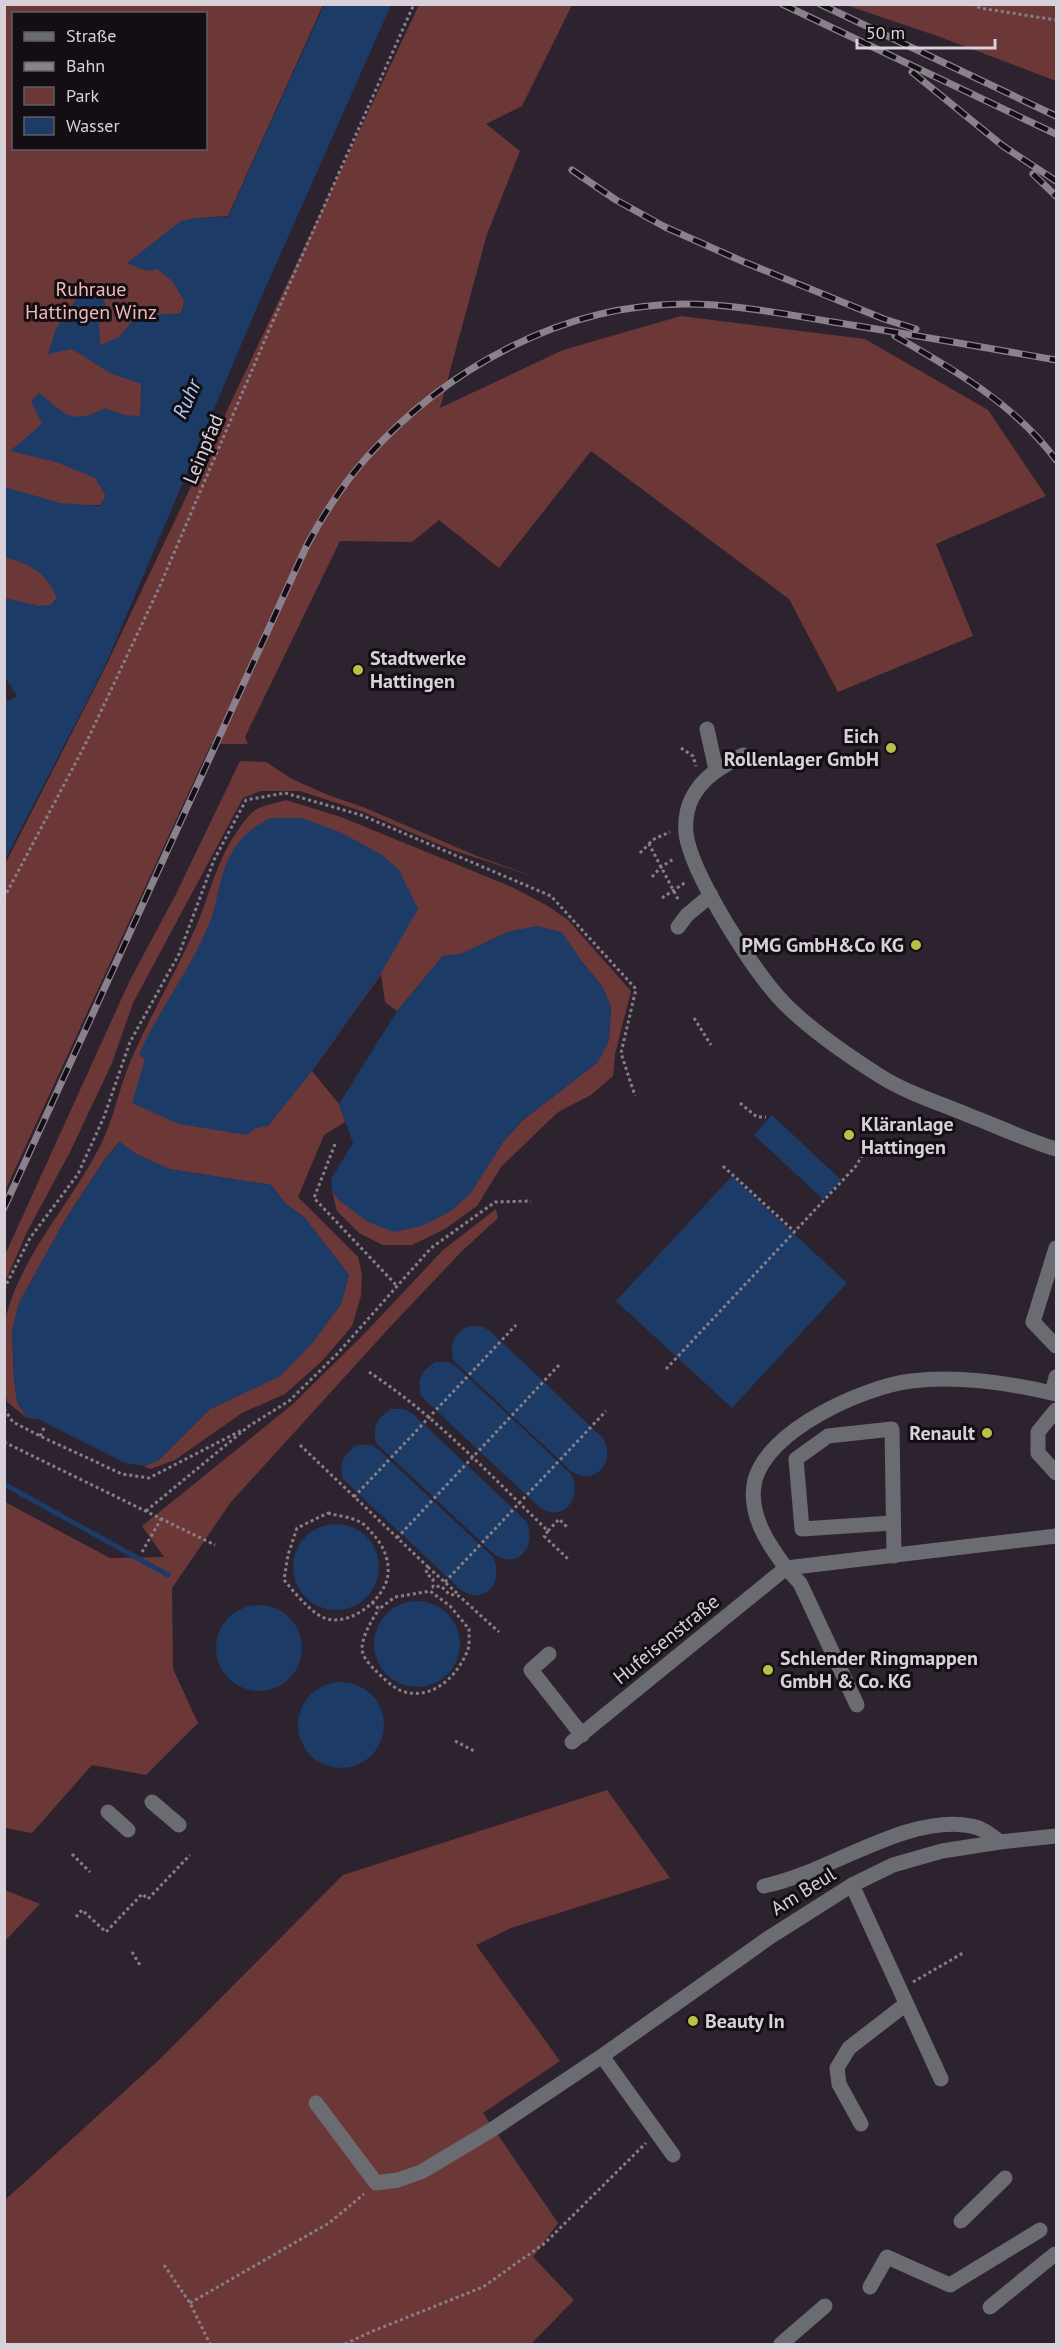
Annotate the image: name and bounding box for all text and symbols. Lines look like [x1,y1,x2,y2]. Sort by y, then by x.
legend [12,12,207,150]
scale bar [857,12,995,50]
text: 50 m [866,21,905,44]
text: Straße [66,24,117,47]
text: Bahn [66,54,105,77]
text: Park [66,84,99,107]
text: Wasser [66,114,120,137]
park label: Ruhraue Hattingen Winz [25,276,157,325]
water label: Ruhr [166,373,208,423]
street label: Leinpfad [177,410,229,488]
place label: Stadtwerke Hattingen [370,645,466,694]
marker: Stadtwerke Hattingen [351,663,365,677]
place label: Eich Rollenlager GmbH [724,723,879,772]
marker: Eich Rollenlager GmbH [884,741,898,755]
place label: PMG GmbH&Co KG [742,932,904,958]
marker: PMG GmbH&Co KG [909,938,923,952]
place label: Kläranlage Hattingen [861,1111,954,1160]
marker: Kläranlage Hattingen [842,1128,856,1142]
place label: Renault [909,1420,975,1446]
marker: Renault [980,1426,994,1440]
street label: Hufeisenstraße [608,1588,724,1690]
place label: Schlender Ringmappen GmbH & Co. KG [780,1645,978,1694]
marker: Schlender Ringmappen GmbH & Co. KG [761,1663,775,1677]
street label: Am Beul [766,1861,840,1921]
place label: Beauty In [705,2008,785,2034]
marker: Beauty In [686,2014,700,2028]

